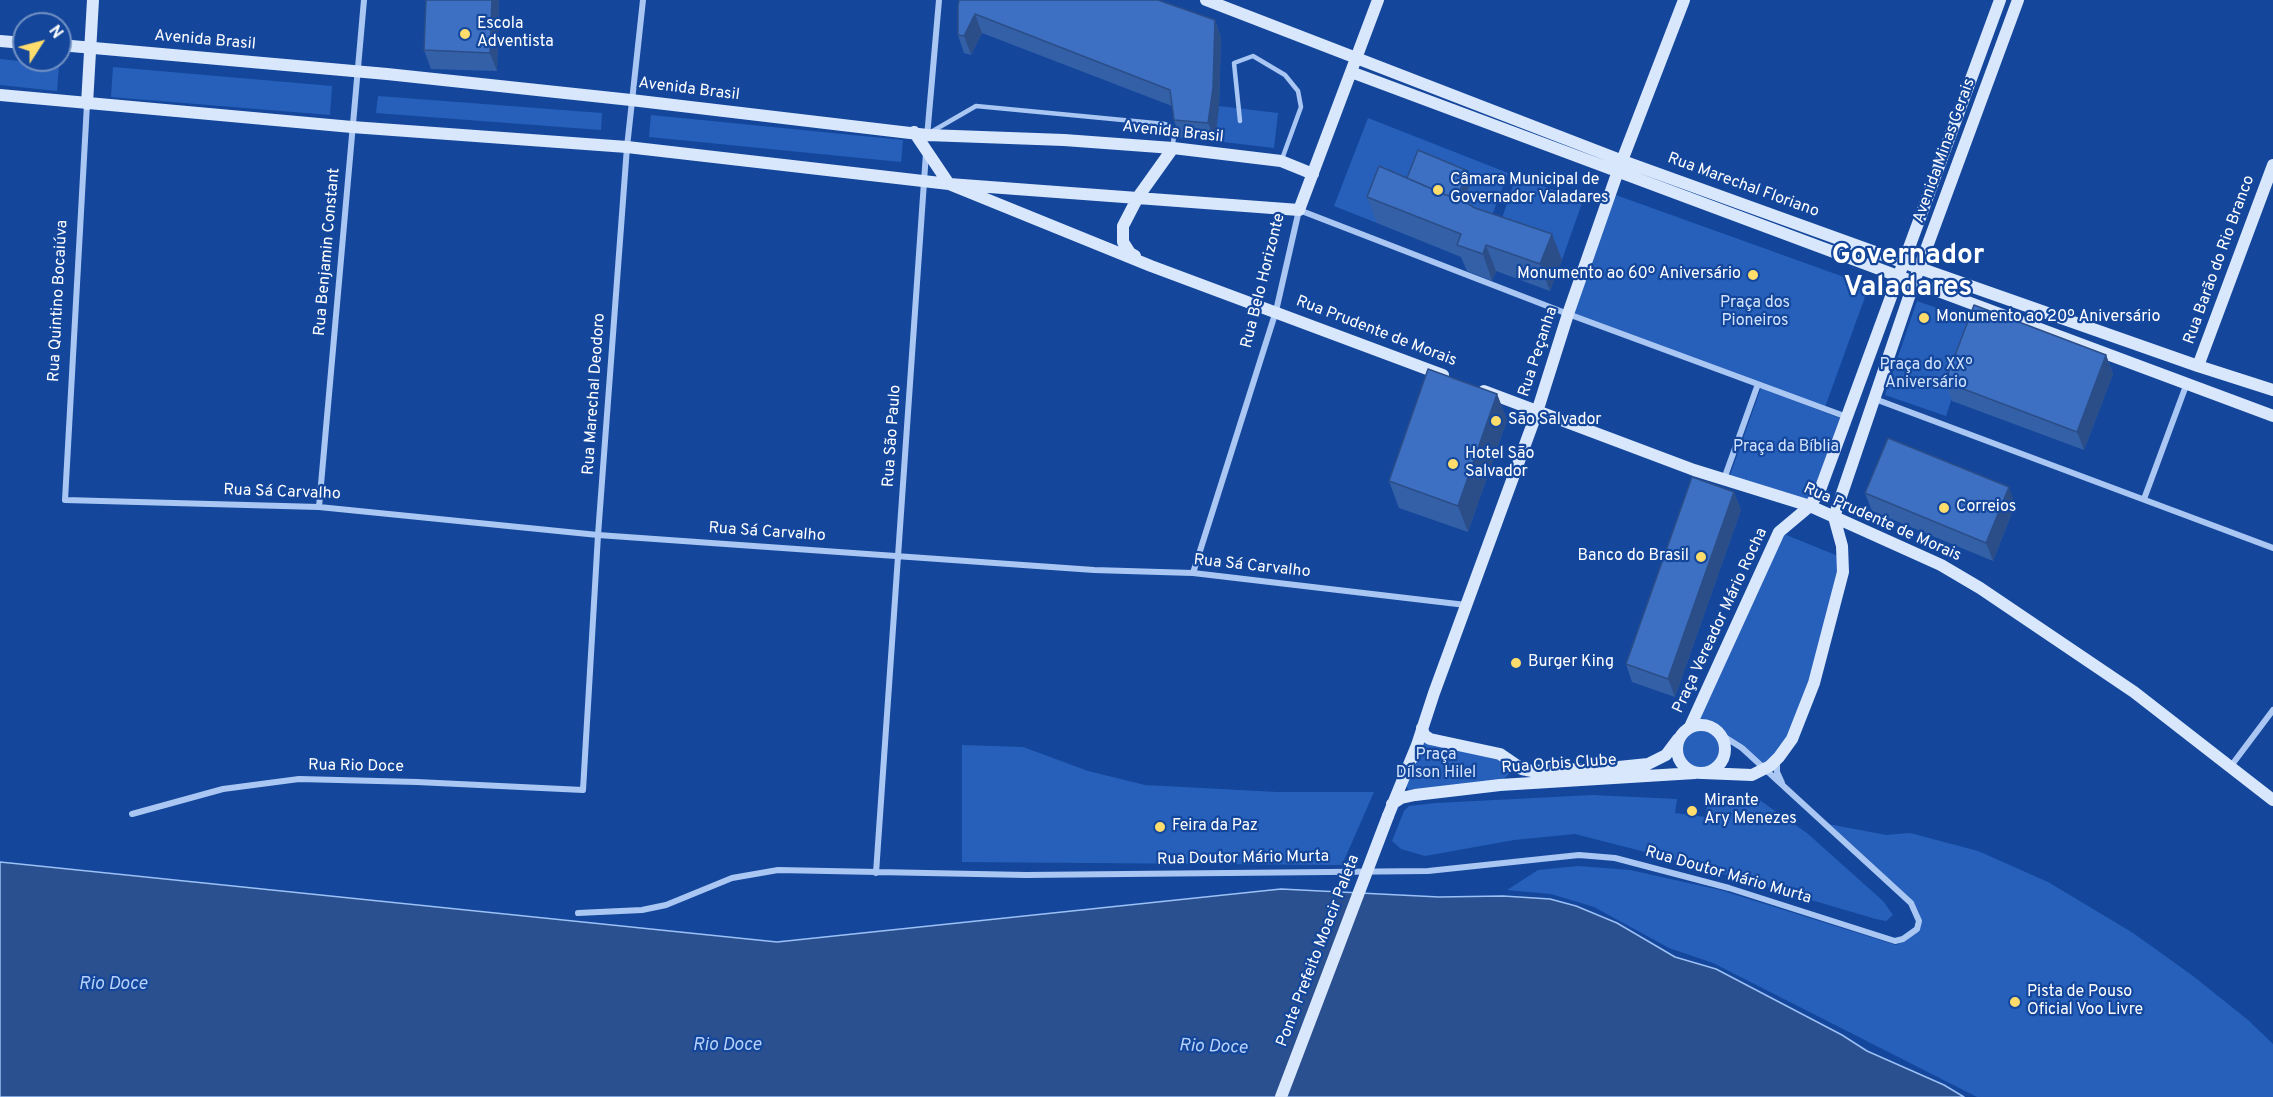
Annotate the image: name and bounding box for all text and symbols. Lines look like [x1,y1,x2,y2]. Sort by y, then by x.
north arrow [12,12,72,72]
place label: Escola Adventista [477,15,554,53]
text: N [43,22,66,43]
street label: Avenida Brasil [153,27,257,55]
marker: Escola Adventista [458,27,472,41]
street label: Avenida Brasil [637,74,741,106]
street label: Avenida Minas Gerais [1910,76,1980,226]
street label: Avenida Brasil [1121,118,1225,148]
street label: Rua Marechal Floriano [1665,150,1821,222]
street label: Rua Benjamin Constant [311,167,345,337]
place label: Câmara Municipal de Governador Valadares [1450,171,1608,209]
street label: Rua Barão do Rio Branco [2180,173,2260,347]
marker: Câmara Municipal de Governador Valadares [1431,183,1445,197]
street label: Rua Belo Horizonte [1238,212,1290,350]
street label: Rua Quintino Bocaiúva [45,219,73,383]
district label: Governador Valadares [1832,240,1984,306]
place label: Monumento ao 60º Aniversário [1517,265,1741,285]
marker: Monumento ao 60º Aniversário [1746,268,1760,282]
street label: Rua Prudente de Morais [1293,292,1459,372]
park label: Praça dos Pioneiros [1720,294,1790,332]
street label: Rua Peçanha [1515,304,1563,400]
place label: Monumento ao 20º Aniversário [1936,308,2160,328]
marker: Monumento ao 20º Aniversário [1917,311,1931,325]
street label: Rua Marechal Deodoro [580,312,610,476]
park label: Praça do XXº Aniversário [1879,356,1973,394]
street label: Rua São Paulo [880,384,906,488]
place label: São Salvador [1508,411,1601,431]
marker: São Salvador [1489,414,1503,428]
park label: Praça da Bíblia [1733,438,1839,458]
place label: Hotel São Salvador [1465,445,1534,483]
marker: Hotel São Salvador [1446,457,1460,471]
street label: Rua Prudente de Morais [1800,480,1964,566]
street label: Rua Sá Carvalho [223,481,341,505]
place label: Correios [1956,498,2016,518]
marker: Correios [1937,501,1951,515]
street label: Rua Sá Carvalho [708,519,826,547]
street label: Praça Vereador Mário Rocha [1670,525,1772,717]
place label: Banco do Brasil [1577,547,1689,567]
marker: Banco do Brasil [1694,550,1708,564]
street label: Rua Sá Carvalho [1193,551,1311,583]
place label: Burger King [1528,653,1614,673]
marker: Burger King [1509,656,1523,670]
park label: Praça Dílson Hilel [1396,746,1476,784]
street label: Rua Orbis Clube [1501,751,1617,779]
street label: Rua Rio Doce [308,757,404,777]
place label: Mirante Ary Menezes [1704,792,1797,830]
marker: Mirante Ary Menezes [1685,804,1699,818]
place label: Feira da Paz [1172,817,1258,837]
marker: Feira da Paz [1153,820,1167,834]
street label: Rua Doutor Mário Murta [1643,843,1813,909]
street label: Rua Doutor Mário Murta [1157,848,1329,870]
street label: Ponte Prefeito Moacir Paleta [1273,852,1365,1050]
water label: Rio Doce [79,974,147,996]
place label: Pista de Pouso Oficial Voo Livre [2027,983,2143,1021]
marker: Pista de Pouso Oficial Voo Livre [2008,995,2022,1009]
water label: Rio Doce [693,1035,761,1057]
water label: Rio Doce [1178,1036,1248,1060]

